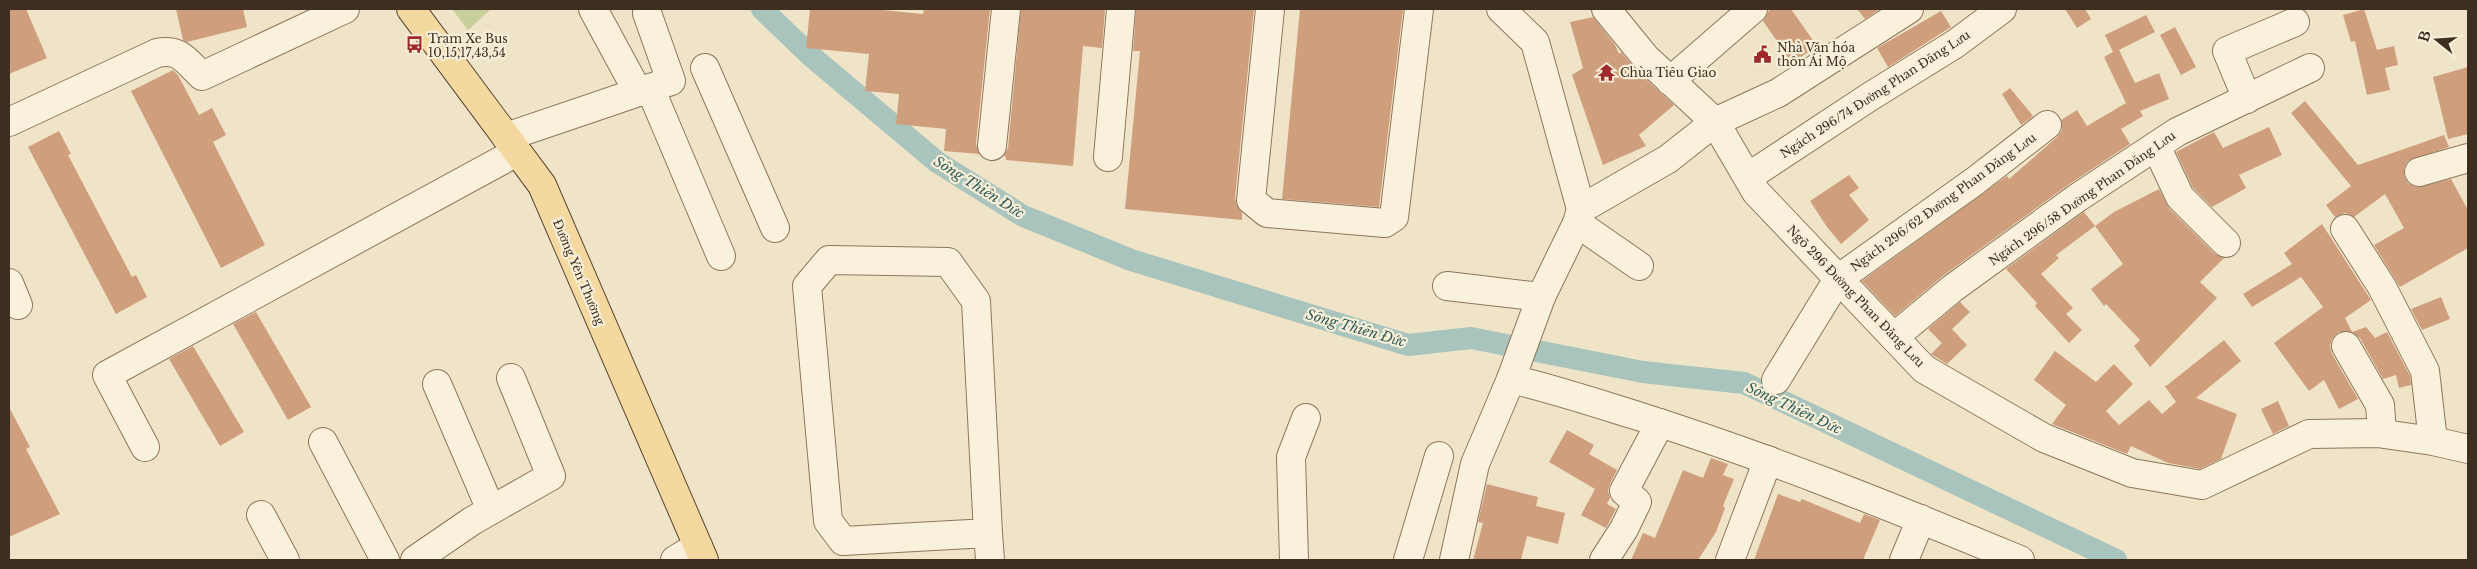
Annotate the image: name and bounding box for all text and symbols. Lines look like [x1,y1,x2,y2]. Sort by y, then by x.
north arrow [2412,15,2462,65]
street label: Ngách 296/74 Đường Phan Đăng Lưu [1777,27,1973,161]
text: B [2414,28,2435,44]
place label: Trạm Xe Bus 10,15,17,43,54 [428,31,508,60]
bus stop icon: Trạm Xe Bus 10,15,17,43,54 [404,35,424,55]
place label: Nhà Văn hóa thôn Ái Mộ [1777,40,1855,69]
public building icon: Nhà Văn hóa thôn Ái Mộ [1753,44,1773,64]
temple icon: Chùa Tiêu Giao [1596,62,1616,82]
place label: Chùa Tiêu Giao [1620,65,1716,80]
street label: Ngách 296/58 Đường Phan Đăng Lưu [1986,128,2178,268]
street label: Ngách 296/62 Đường Phan Đăng Lưu [1847,130,2039,274]
water label: Sông Thiên Đức [930,152,1028,222]
street label: Đường Yên Thường [550,217,608,328]
street label: Ngõ 296 Đường Phan Đăng Lưu [1784,222,1928,370]
water label: Sông Thiên Đức [1304,305,1409,351]
water label: Sông Thiên Đức [1743,378,1845,438]

